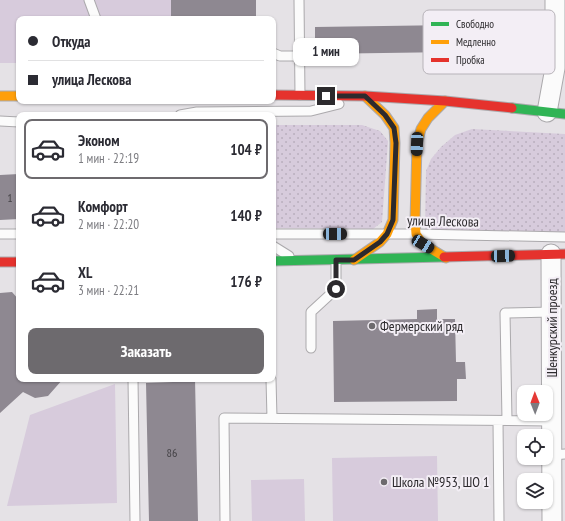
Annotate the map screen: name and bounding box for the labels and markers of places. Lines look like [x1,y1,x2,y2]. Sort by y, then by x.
place label: Фермерский ряд [380,317,463,335]
marker: Фермерский ряд [367,321,377,331]
place label: Школа №953, ШО 1 [392,473,489,491]
marker: Школа №953, ШО 1 [379,477,389,487]

